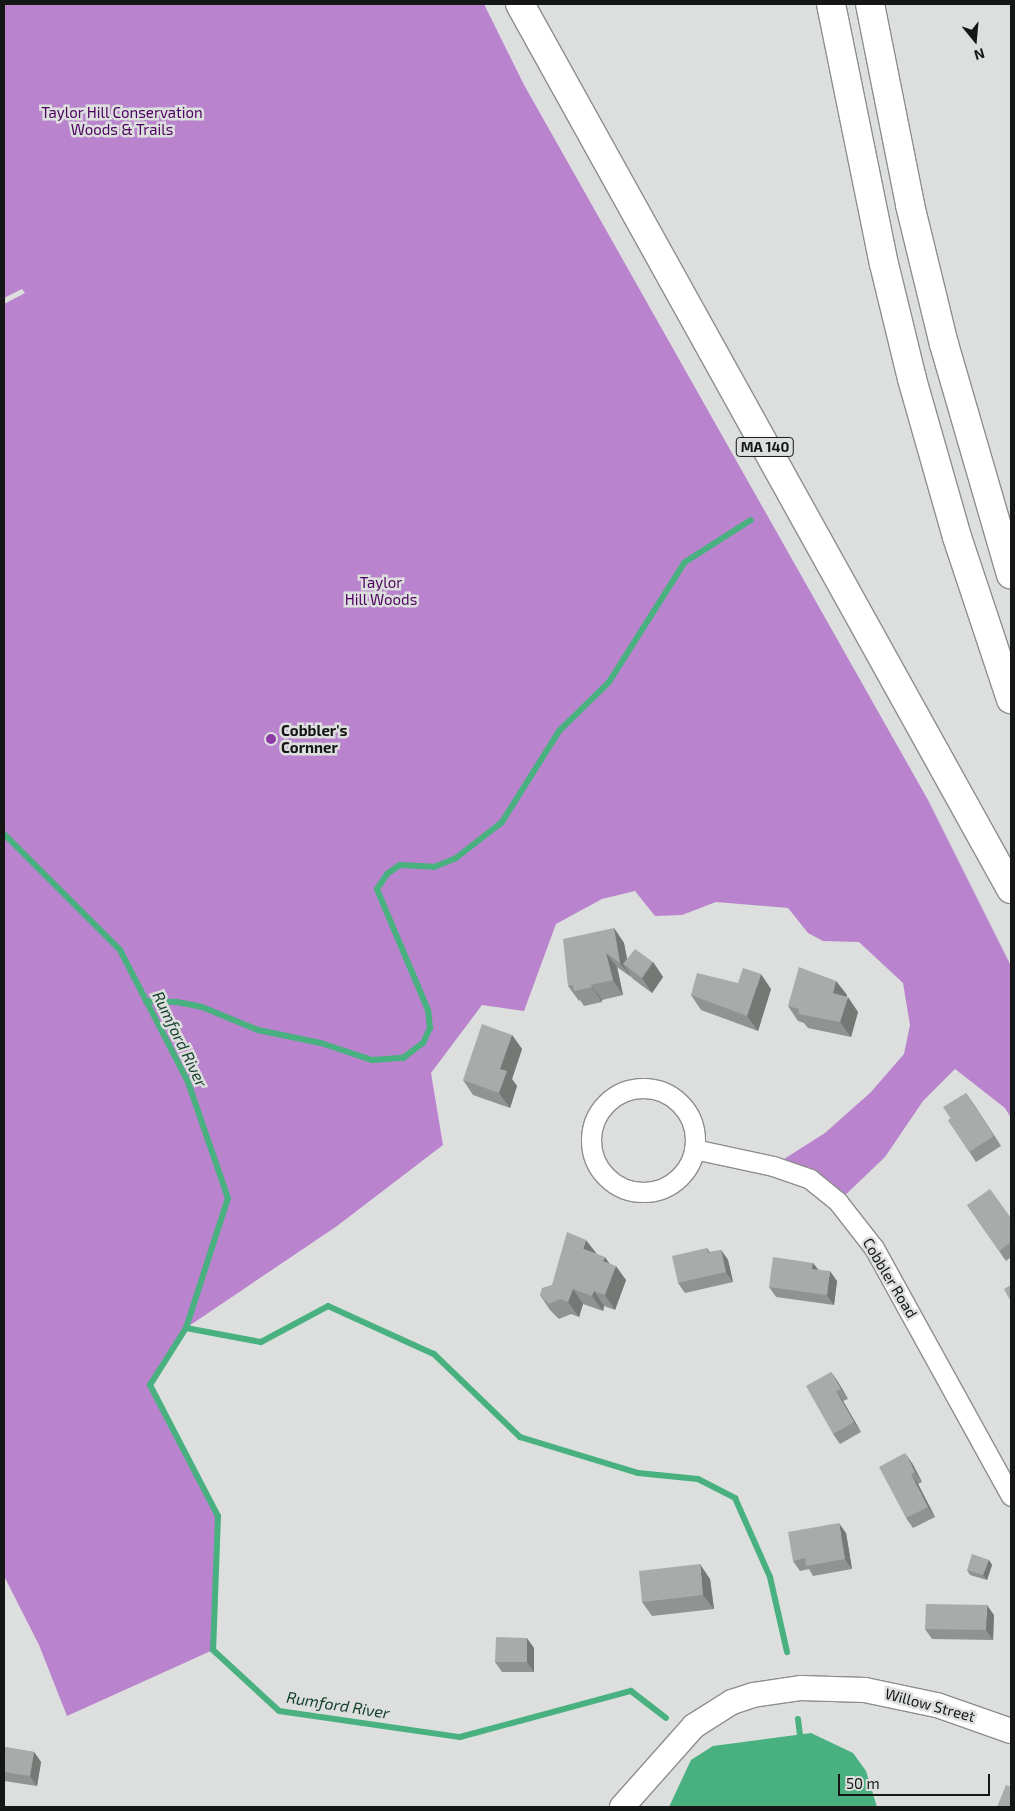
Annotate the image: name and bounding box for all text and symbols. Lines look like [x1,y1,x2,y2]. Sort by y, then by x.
north arrow [950,15,1000,65]
text: N [972,45,987,64]
park label: Taylor Hill Conservation Woods & Trails [41,103,203,138]
road number: MA 140 [735,436,795,458]
park label: Taylor Hill Woods [344,573,418,608]
place label: Cobbler's Cornner [281,721,347,756]
marker: Cobbler's Cornner [265,733,277,745]
water label: Rumford River [149,988,211,1090]
street label: Cobbler Road [859,1235,921,1321]
street label: Willow Street [883,1684,977,1726]
water label: Rumford River [285,1687,391,1723]
scale bar [840,1764,992,1796]
text: 50 m [846,1774,880,1792]

